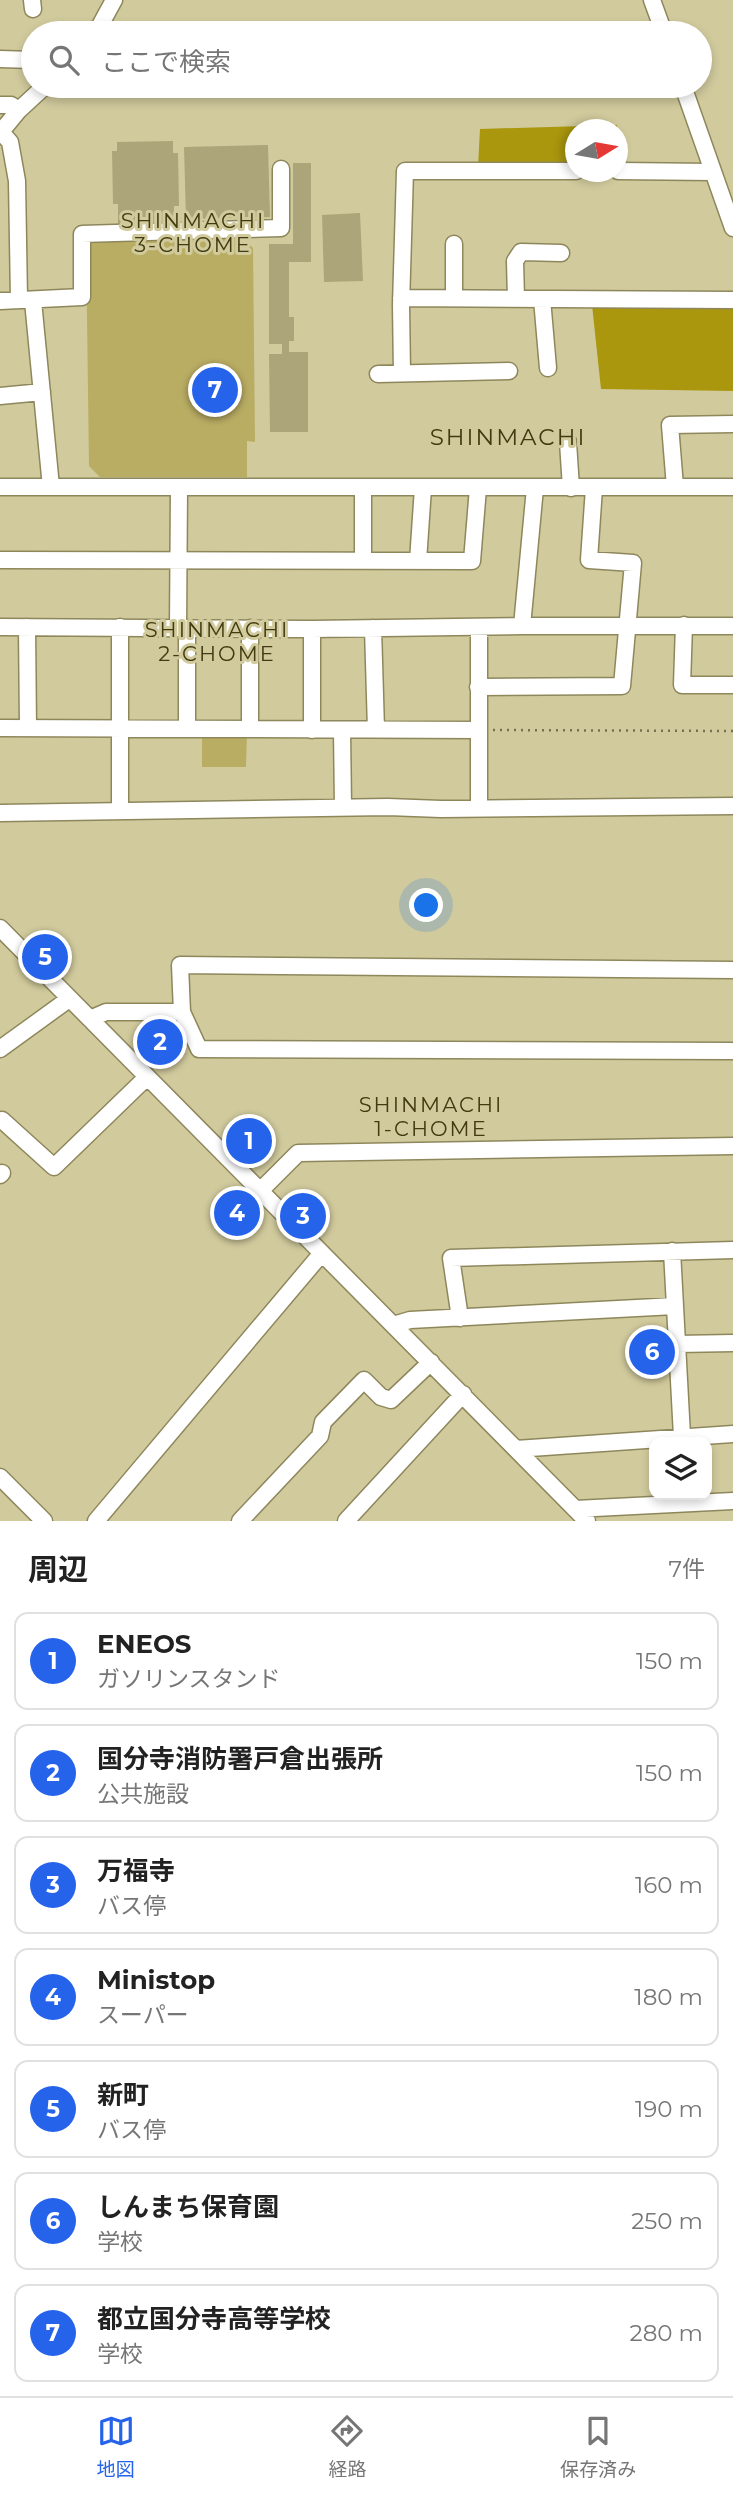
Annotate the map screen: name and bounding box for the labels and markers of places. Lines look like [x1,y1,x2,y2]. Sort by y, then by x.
pin: 7 [192,364,238,416]
pin: 5 [22,931,68,983]
pin: 2 [137,1016,183,1068]
pin: 1 [226,1115,272,1167]
pin: 4 [214,1187,260,1239]
pin: 3 [280,1190,326,1242]
pin: 6 [629,1326,675,1378]

